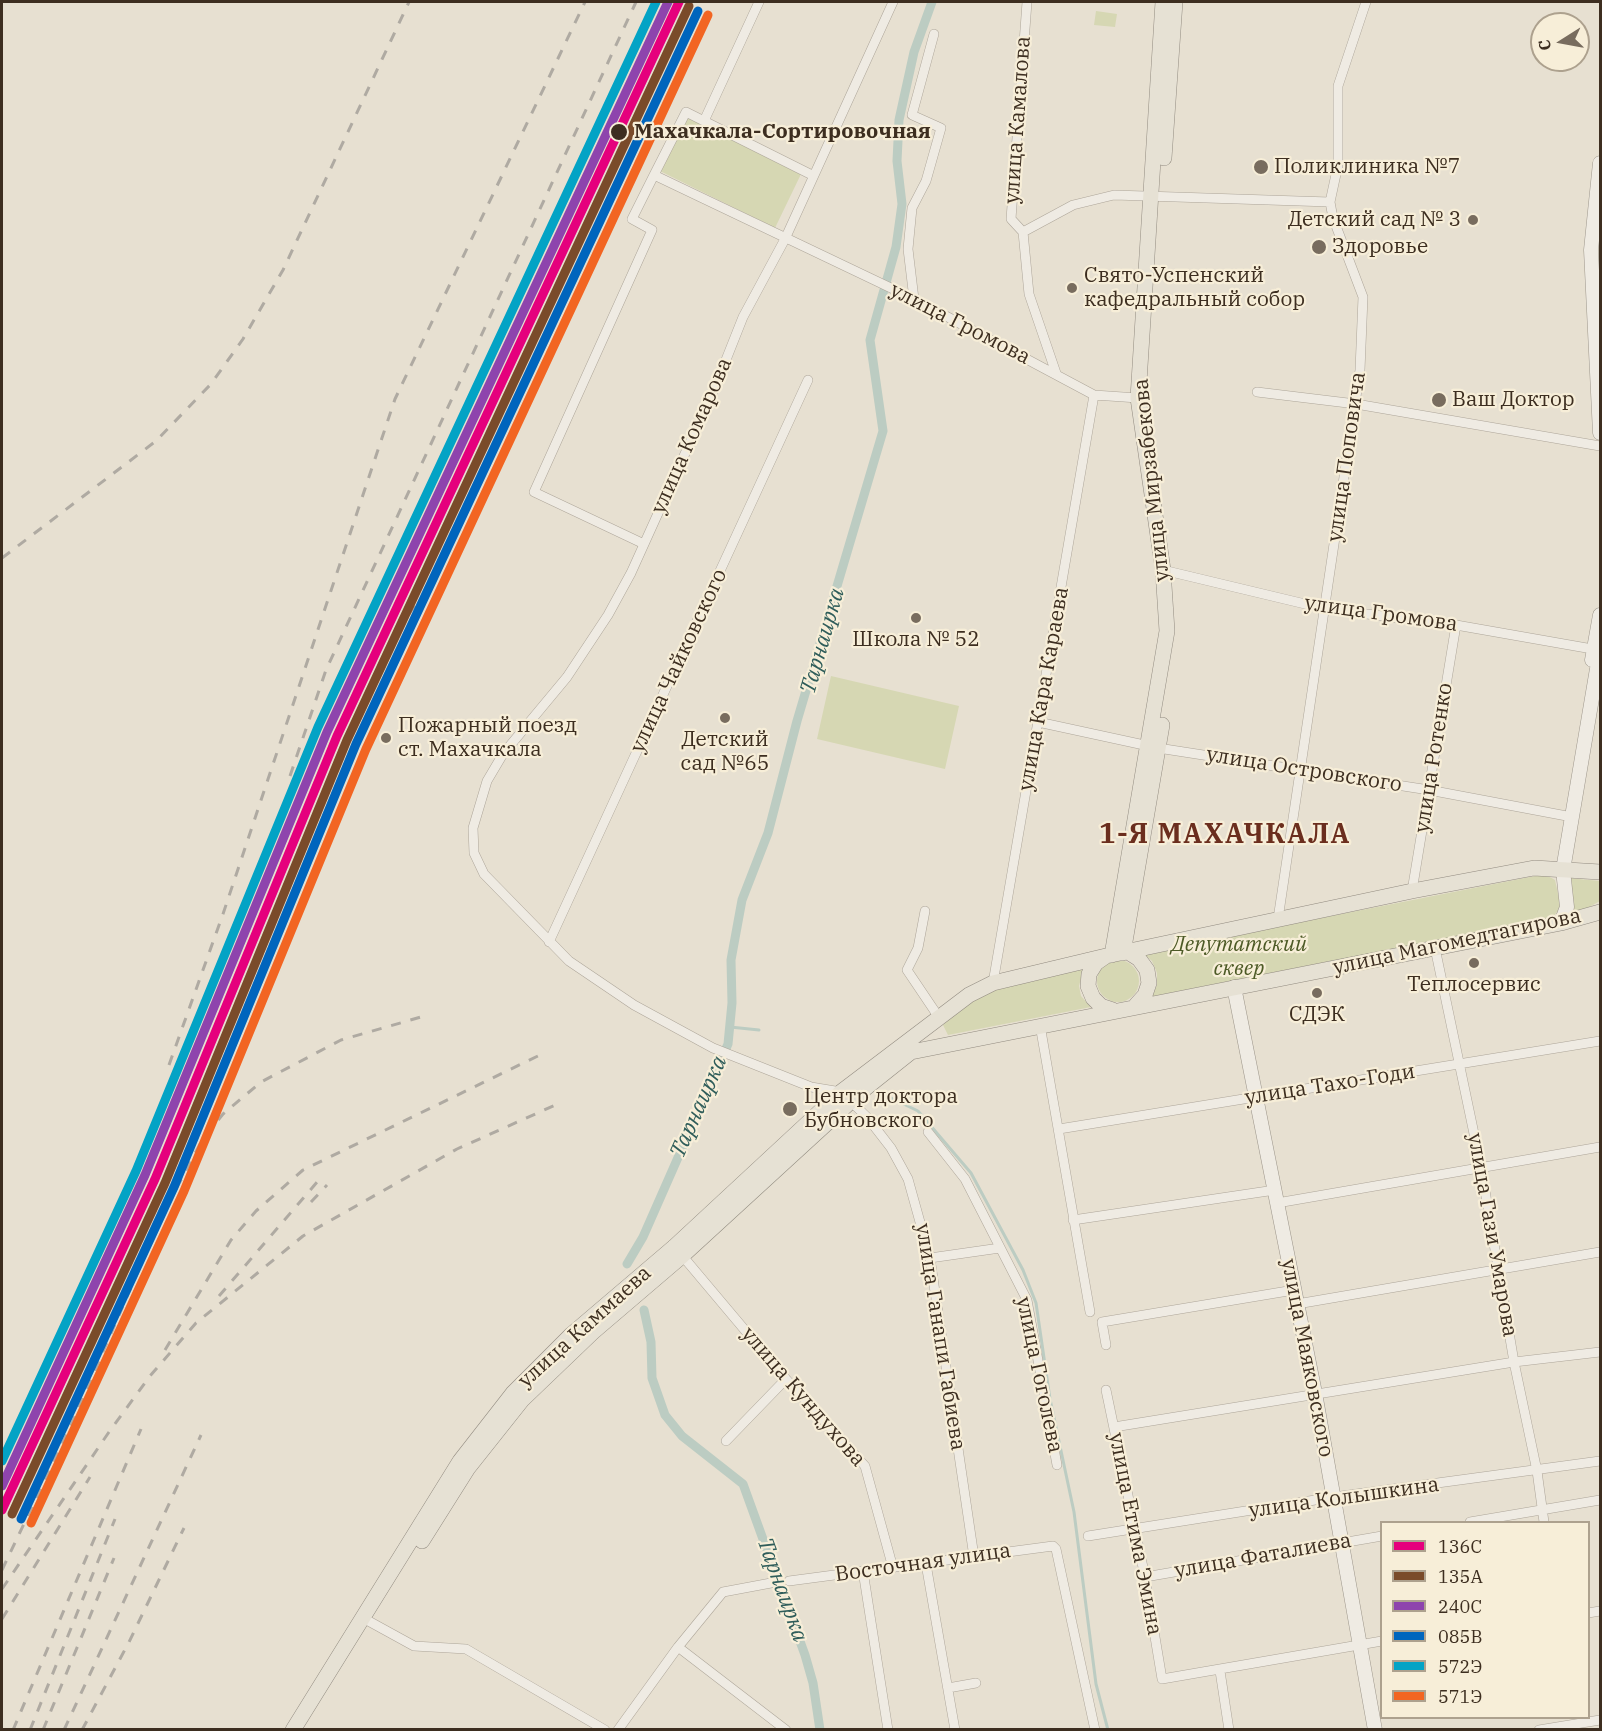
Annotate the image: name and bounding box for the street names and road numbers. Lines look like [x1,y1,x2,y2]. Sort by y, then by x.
street label: улица Камалова [1000,35,1036,205]
street label: улица Громова [886,278,1034,370]
street label: улица Комарова [646,354,738,518]
street label: улица Поповича [1323,370,1371,544]
street label: улица Мирзабекова [1129,377,1175,583]
street label: улица Чайковского [625,565,733,757]
street label: улица Кара Караева [1014,585,1074,793]
street label: улица Громова [1303,591,1459,637]
street label: улица Ротенко [1410,681,1458,835]
street label: улица Островского [1204,742,1404,798]
street label: улица Магомедтагирова [1331,903,1583,981]
street label: улица Тахо-Годи [1243,1059,1417,1111]
street label: улица Гази Умарова [1462,1131,1522,1339]
street label: улица Ганапи Габиева [910,1222,970,1452]
street label: улица Маяковского [1275,1257,1339,1459]
street label: улица Каммаева [513,1261,657,1393]
street label: улица Гоголева [1010,1295,1068,1455]
street label: улица Кундухова [735,1322,871,1472]
street label: улица Етима Эмина [1103,1430,1167,1638]
street label: улица Колышкина [1247,1472,1441,1524]
street label: улица Фаталиева [1172,1528,1354,1584]
street label: Восточная улица [834,1538,1012,1588]

